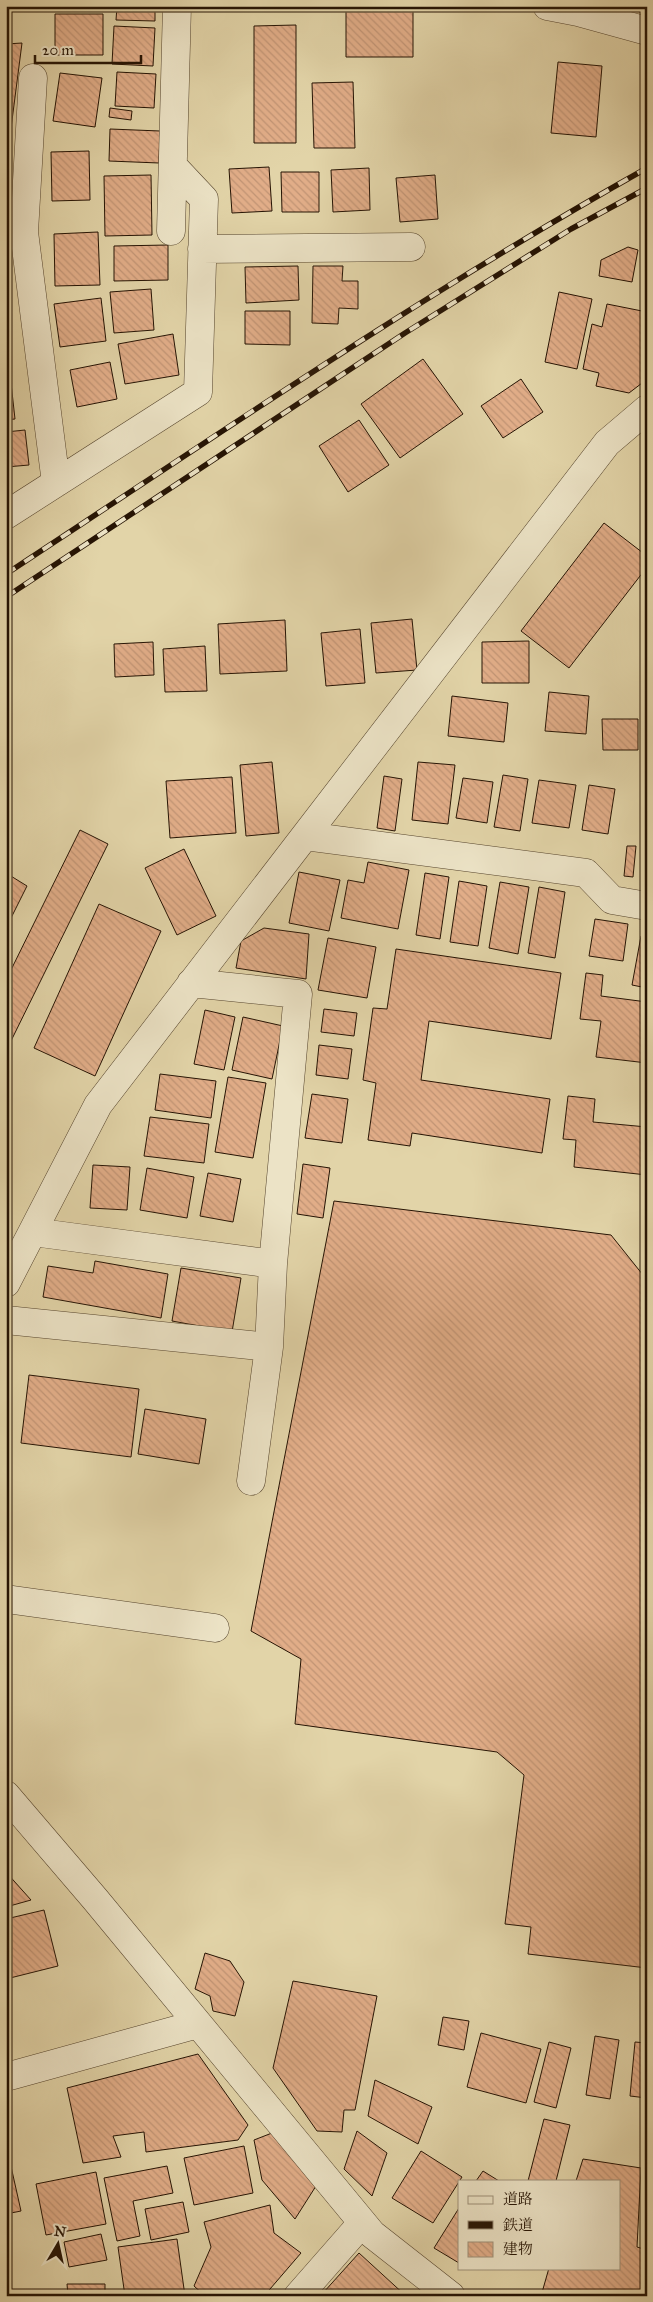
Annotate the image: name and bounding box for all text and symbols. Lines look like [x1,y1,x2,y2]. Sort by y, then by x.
scale bar [35,32,141,64]
text: 20 m [42,41,74,59]
legend [458,2180,620,2270]
text: 道路 [503,2190,533,2208]
text: 鉄道 [503,2216,533,2234]
north arrow [32,2220,82,2270]
text: N [53,2222,67,2241]
text: 建物 [503,2240,533,2258]

